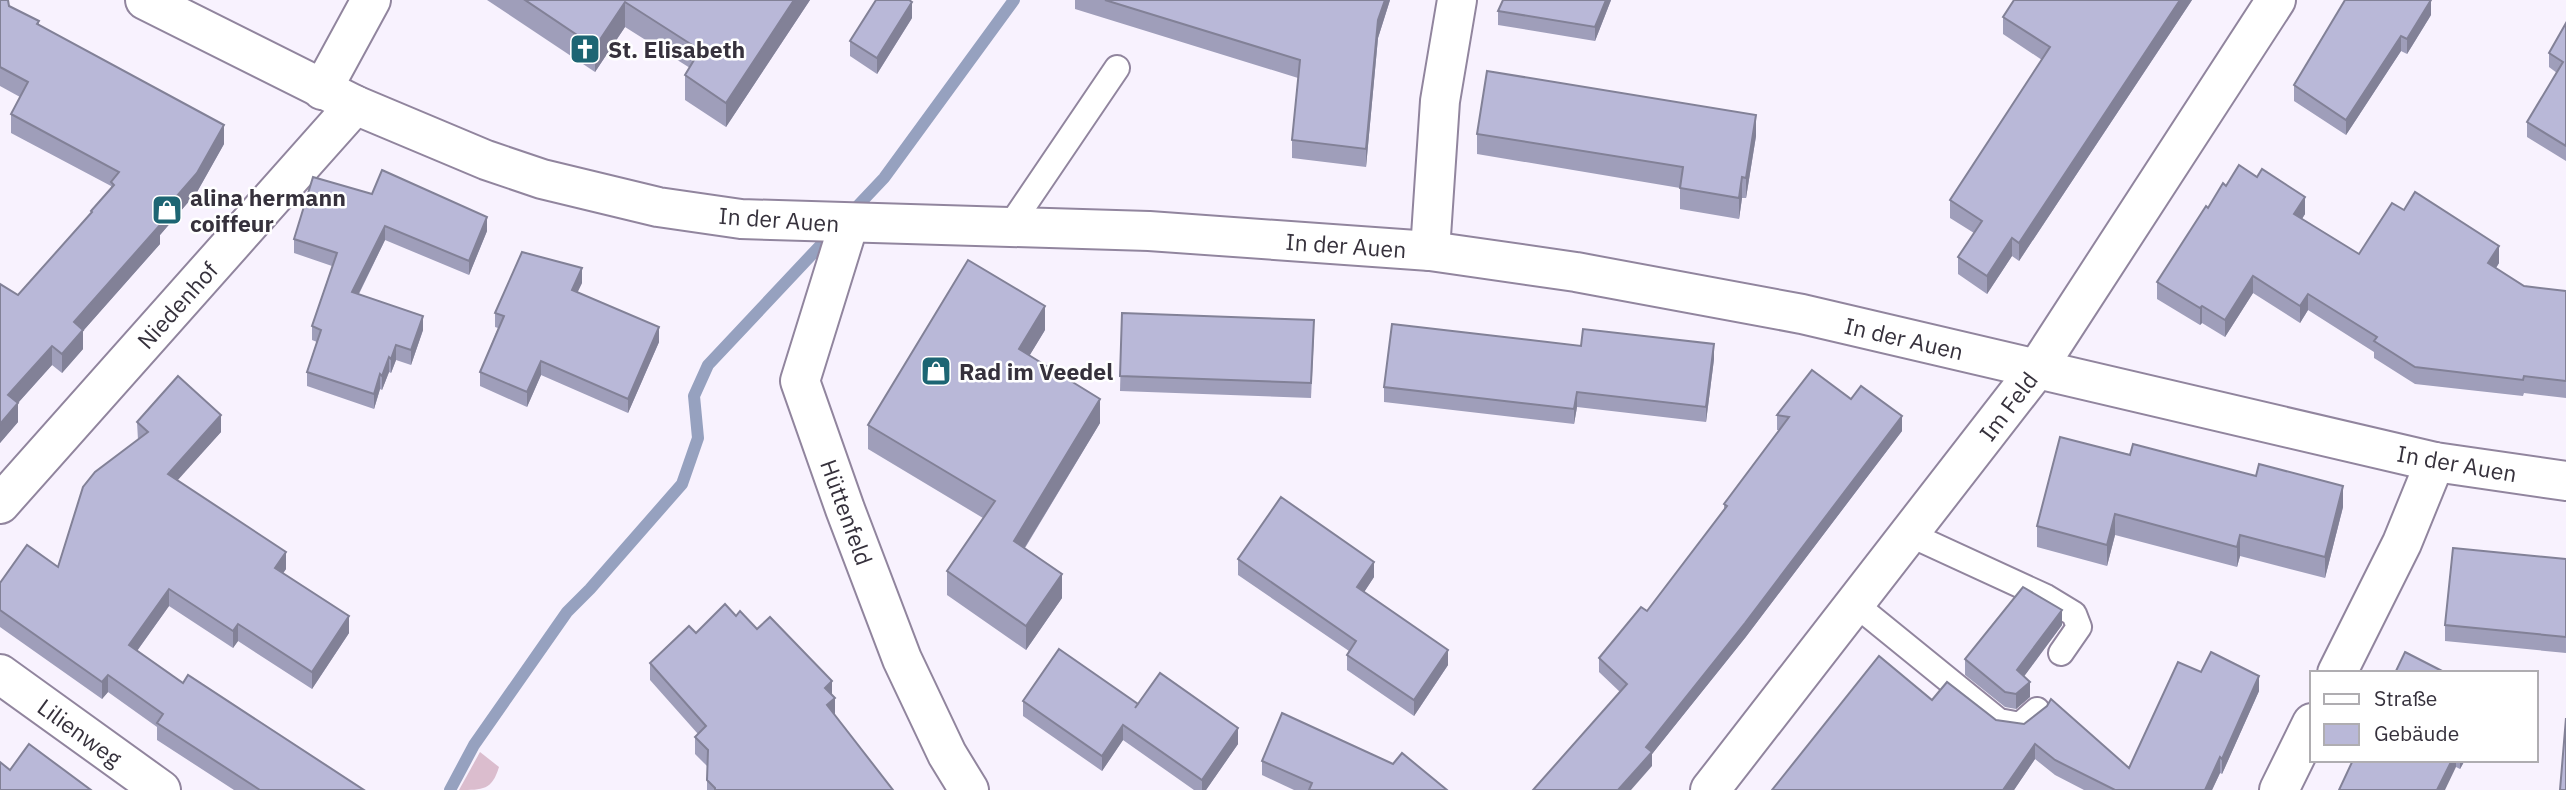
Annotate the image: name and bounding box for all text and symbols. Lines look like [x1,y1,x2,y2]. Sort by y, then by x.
church icon: St. Elisabeth [568,32,602,66]
place label: St. Elisabeth [608,34,745,64]
place label: alina hermann coiffeur [190,182,346,238]
shop icon: alina hermann coiffeur [150,193,184,227]
street label: In der Auen [718,200,840,238]
street label: In der Auen [1285,226,1407,264]
street label: Niedenhof [130,255,224,355]
street label: In der Auen [1842,310,1966,366]
shop icon: Rad im Veedel [919,354,953,388]
place label: Rad im Veedel [959,356,1113,386]
street label: Im Feld [1972,365,2044,447]
street label: In der Auen [2395,438,2519,488]
street label: Hüttenfeld [814,455,880,569]
legend [2310,671,2538,762]
text: Straße [2374,684,2437,712]
street label: Lilienweg [32,691,128,773]
text: Gebäude [2374,719,2459,747]

